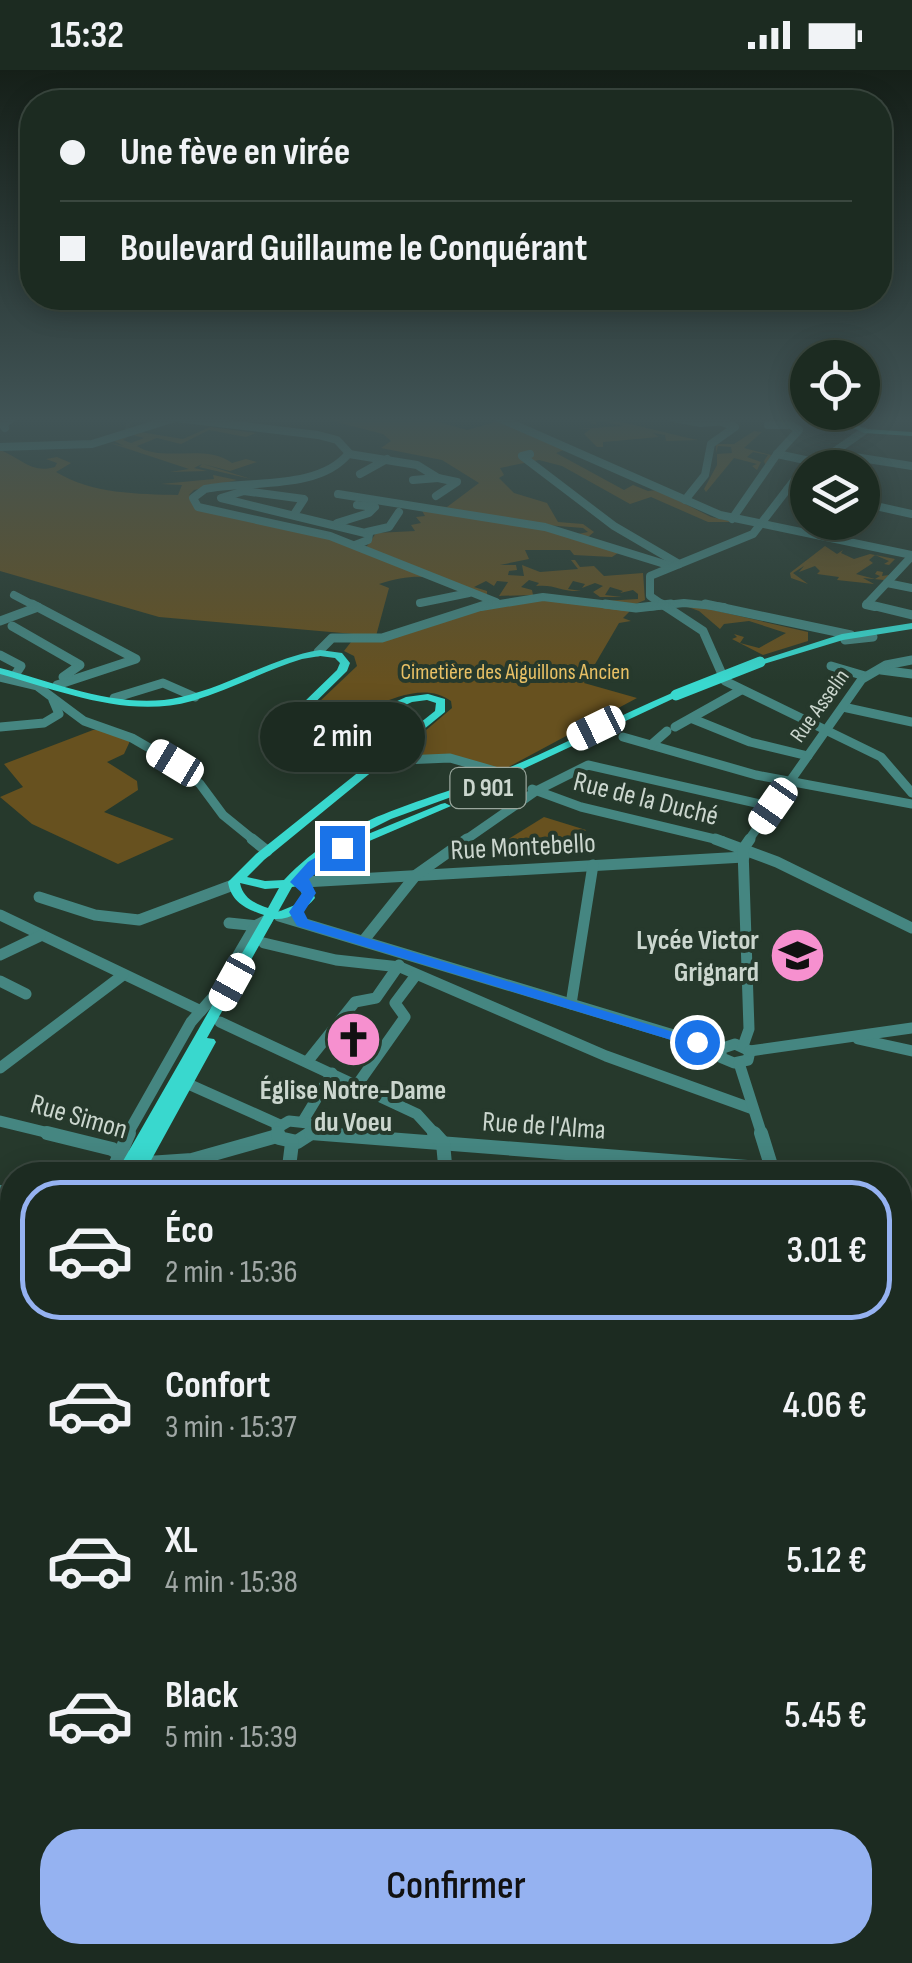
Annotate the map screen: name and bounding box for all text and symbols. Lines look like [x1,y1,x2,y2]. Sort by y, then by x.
text: 15:32 [50,13,124,58]
text: Une fève en virée [120,130,350,175]
text: Boulevard Guillaume le Conquérant [120,226,587,271]
map controls [790,340,880,540]
button: locate [790,340,880,430]
button: layers [790,450,880,540]
park label: Cimetière des Aiguillons Ancien [400,659,630,686]
street label: Rue Asselin [784,664,856,748]
car [562,701,630,755]
callout: 2 min [260,703,424,773]
text: 2 min [313,717,372,756]
car [142,735,208,791]
street label: Rue de la Duché [570,765,722,833]
road number: D 901 [450,768,526,808]
car [744,773,802,839]
route end [320,826,365,871]
street label: Rue Montebello [450,827,596,867]
place label: Lycée Victor Grignard [636,924,759,989]
school or university icon: Lycée Victor Grignard [768,926,828,986]
car [204,948,260,1016]
church icon: Église Notre-Dame du Voeu [323,1009,383,1069]
route start [675,1020,720,1065]
place label: Église Notre-Dame du Voeu [260,1074,446,1139]
street label: Rue Simon [27,1087,131,1147]
street label: Rue de l'Alma [481,1105,607,1147]
icon: car [45,1205,135,1295]
text: Éco [165,1208,214,1253]
text: 3.01 € [786,1228,867,1273]
text: 2 min · 15:36 [165,1253,297,1292]
icon: car [45,1360,135,1450]
text: Confort [165,1363,270,1408]
text: 4.06 € [783,1383,867,1428]
text: 3 min · 15:37 [165,1408,297,1447]
icon: car [45,1515,135,1605]
text: XL [165,1518,198,1563]
text: 5.12 € [787,1538,867,1583]
text: 4 min · 15:38 [165,1563,298,1602]
icon: car [45,1670,135,1760]
text: Black [165,1673,238,1718]
text: 5.45 € [785,1693,867,1738]
text: 5 min · 15:39 [165,1718,297,1757]
button: Confirmer [40,1829,872,1944]

